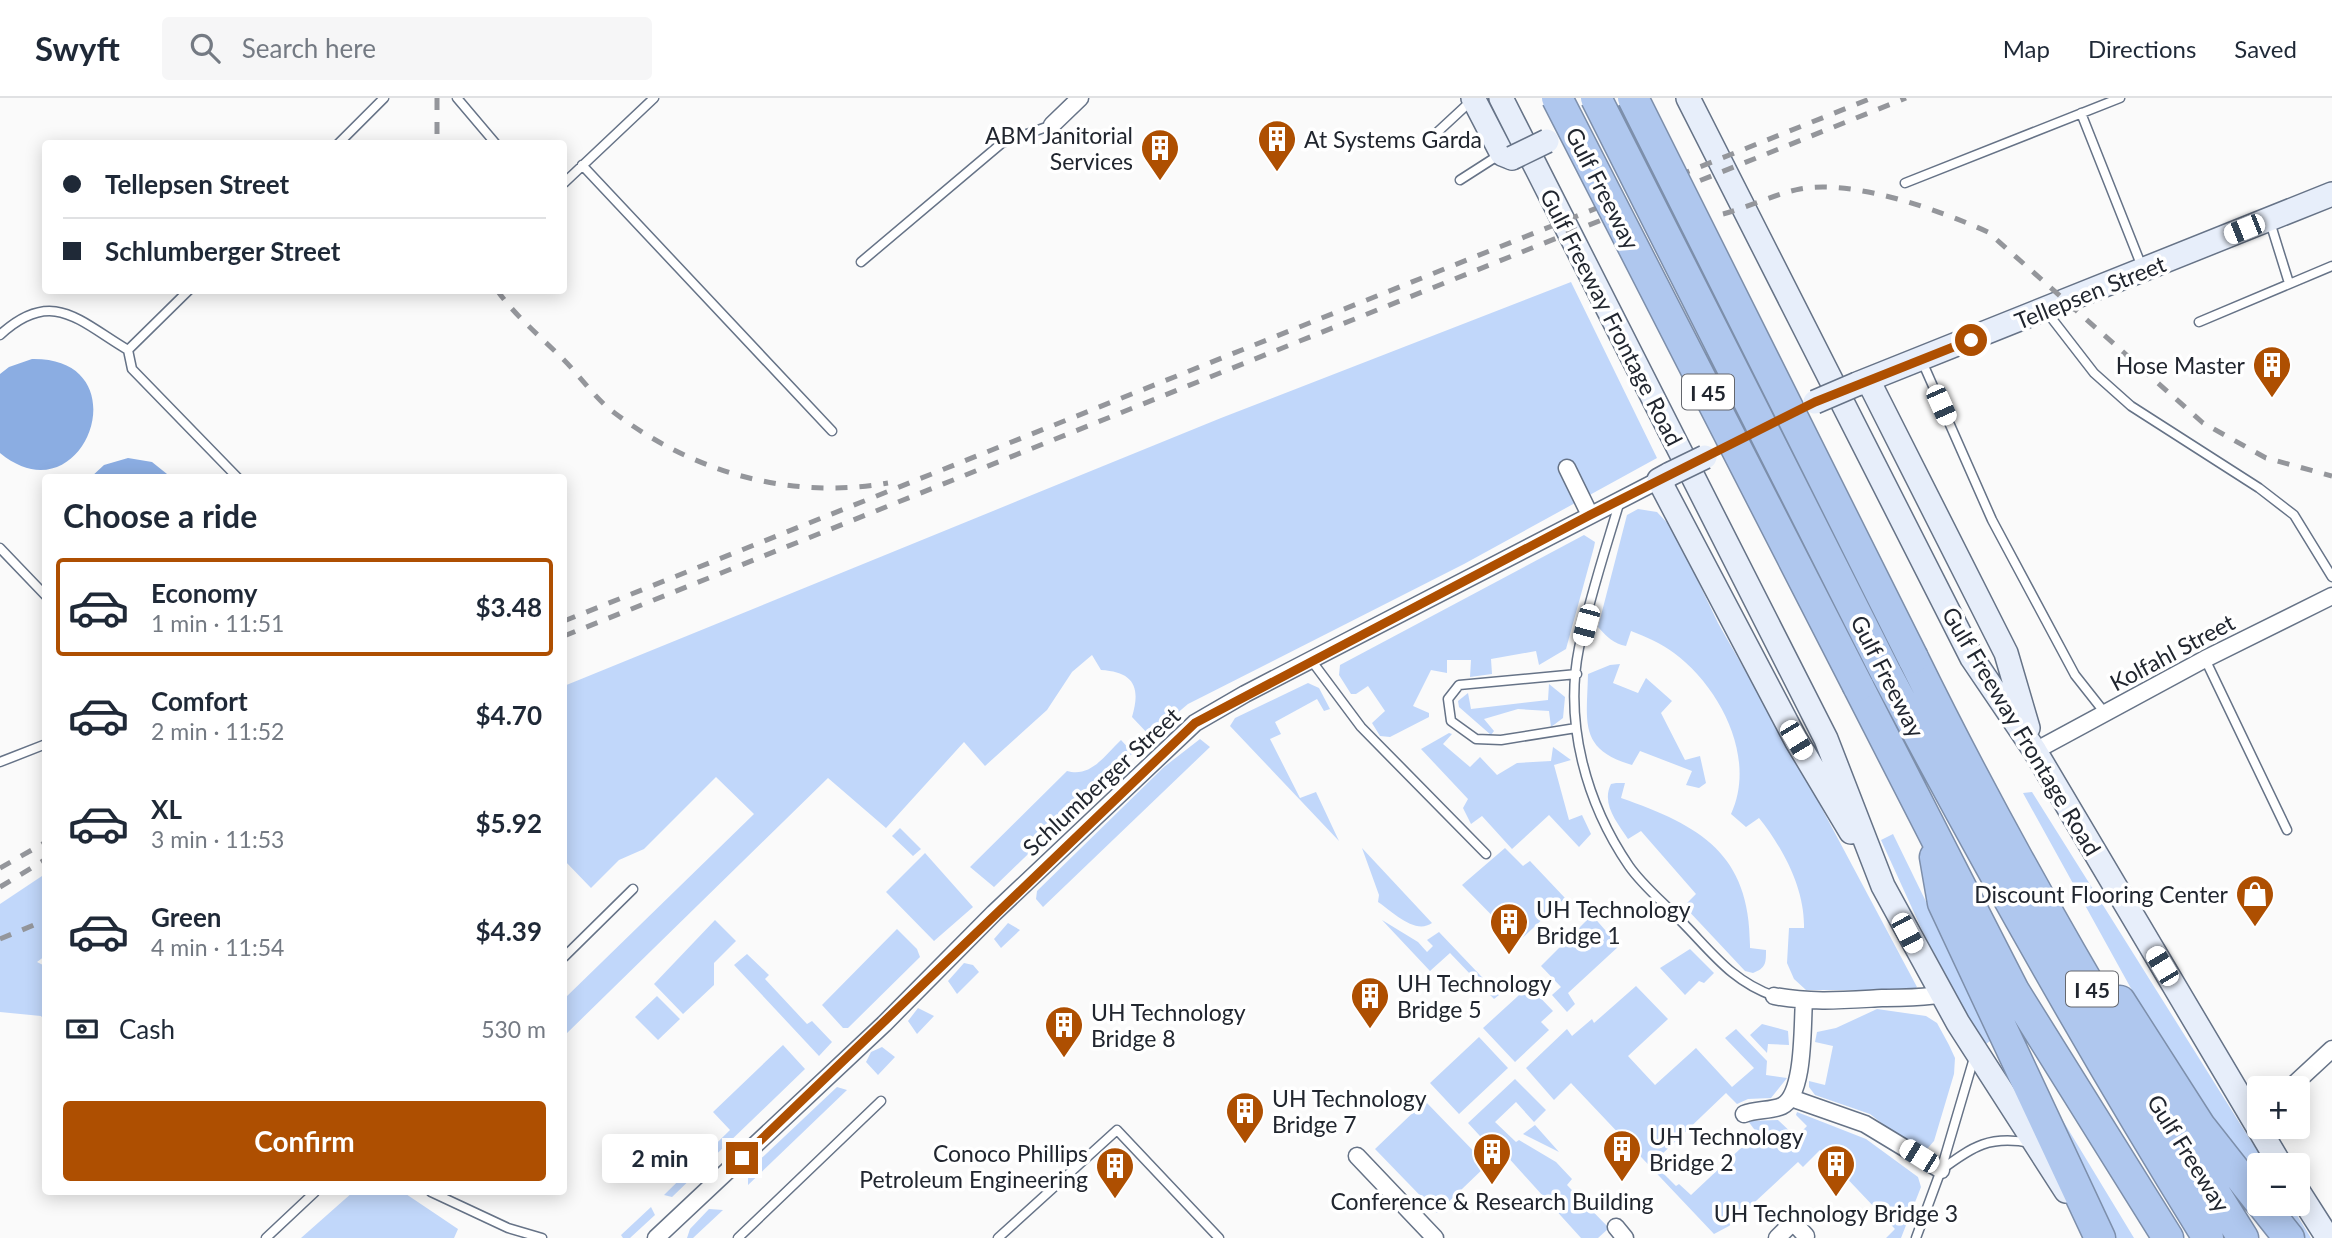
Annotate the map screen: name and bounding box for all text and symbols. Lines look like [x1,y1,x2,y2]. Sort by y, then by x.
search box [162,17,652,80]
text: Swyft [35,28,120,68]
icon: search [186,29,224,67]
text: Search here [242,32,376,64]
text: Map [2003,34,2050,63]
text: Directions [2088,34,2196,63]
text: Saved [2234,34,2297,63]
building icon: At Systems Garda [1256,118,1298,173]
place label: ABM Janitorial Services [985,121,1133,175]
street label: Gulf Freeway [1560,122,1646,254]
place label: At Systems Garda [1304,125,1482,153]
building icon: ABM Janitorial Services [1139,127,1181,182]
text: Tellepsen Street [105,168,289,200]
street label: Gulf Freeway Frontage Road [1535,184,1689,450]
car [2221,211,2268,247]
text: Schlumberger Street [105,235,340,267]
street label: Tellepsen Street [2010,249,2170,335]
route start [1955,324,1987,356]
building icon: Hose Master [2251,344,2293,399]
place label: Hose Master [2116,351,2246,379]
road number: I 45 [1682,374,1734,410]
car [1923,382,1960,428]
text: Choose a ride [63,496,257,535]
icon: car [67,576,130,639]
text: Economy [151,577,257,609]
text: $3.48 [476,591,542,623]
car [1571,602,1602,648]
street label: Gulf Freeway Frontage Road [1937,602,2107,860]
street label: Kolfahl Street [2105,607,2240,697]
text: 1 min · 11:51 [151,609,284,637]
street label: Gulf Freeway [1845,610,1931,742]
icon: car [67,684,130,747]
text: Comfort [151,685,248,717]
text: $4.70 [476,699,542,731]
street label: Schlumberger Street [1017,700,1186,861]
text: 2 min · 11:52 [151,717,284,745]
car [1777,717,1816,763]
icon: car [67,792,130,855]
text: XL [151,793,182,825]
text: $5.92 [476,807,542,839]
text: 3 min · 11:53 [151,825,284,853]
shop icon: Discount Flooring Center [2234,873,2276,928]
place label: Discount Flooring Center [1974,880,2229,908]
place label: UH Technology Bridge 1 [1536,895,1691,949]
icon: car [67,900,130,963]
text: Green [151,901,221,933]
building icon: UH Technology Bridge 1 [1488,901,1530,956]
car [1888,910,1927,956]
text: $4.39 [476,915,542,947]
text: 4 min · 11:54 [151,933,284,961]
car [2143,943,2182,989]
place label: UH Technology Bridge 5 [1397,969,1552,1023]
road number: I 45 [2066,972,2118,1006]
building icon: UH Technology Bridge 5 [1349,975,1391,1030]
place label: UH Technology Bridge 8 [1091,998,1246,1052]
building icon: UH Technology Bridge 8 [1043,1004,1085,1059]
icon: cash [63,1010,101,1048]
text: Cash [119,1013,175,1045]
text: 530 m [481,1015,546,1043]
map controls [2247,1076,2310,1216]
button: + [2247,1076,2310,1139]
place label: UH Technology Bridge 7 [1272,1084,1427,1138]
street label: Gulf Freeway [2142,1089,2236,1217]
building icon: UH Technology Bridge 7 [1224,1090,1266,1145]
button: Confirm [63,1101,546,1181]
place label: UH Technology Bridge 2 [1649,1122,1804,1176]
building icon: UH Technology Bridge 2 [1601,1128,1643,1183]
building icon: Conference & Research Building [1471,1131,1513,1186]
callout: 2 min [602,1134,718,1182]
car [1896,1136,1943,1176]
place label: Conoco Phillips Petroleum Engineering [859,1139,1088,1193]
route end [726,1142,758,1174]
building icon: UH Technology Bridge 3 [1815,1143,1857,1198]
text: 2 min [631,1144,689,1172]
building icon: Conoco Phillips Petroleum Engineering [1094,1145,1136,1200]
button: − [2247,1153,2310,1216]
place label: Conference & Research Building [1330,1187,1654,1215]
place label: UH Technology Bridge 3 [1714,1199,1958,1227]

